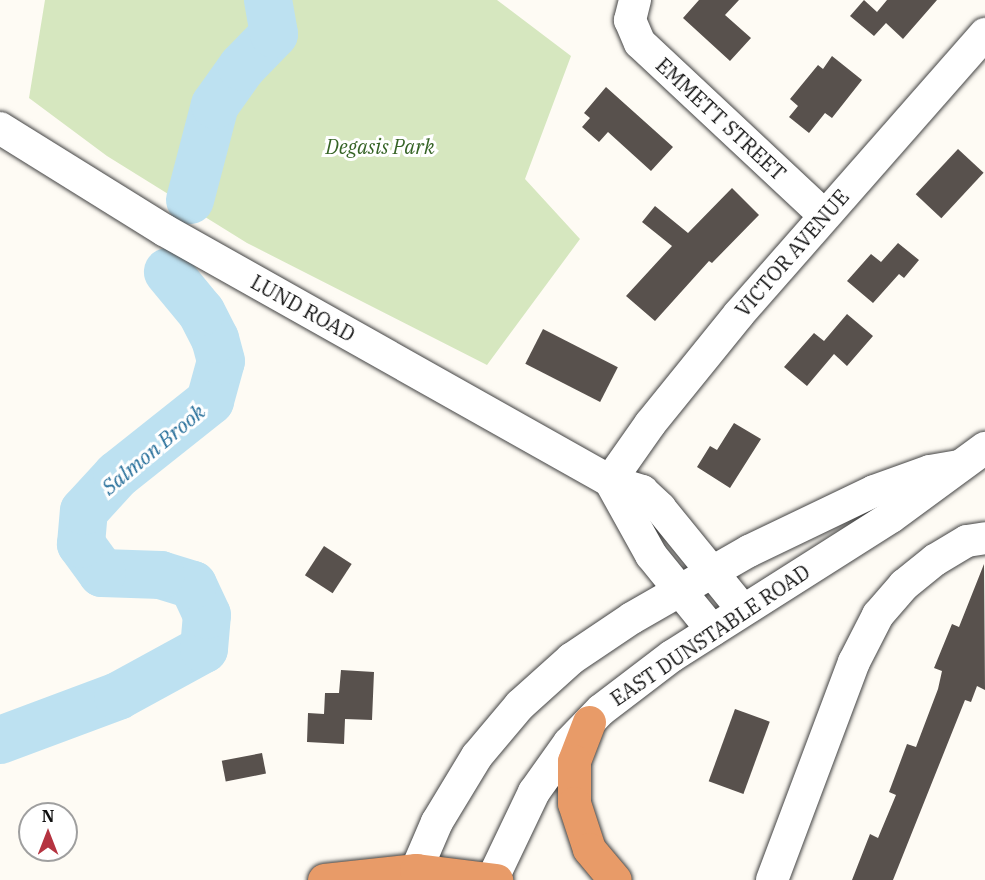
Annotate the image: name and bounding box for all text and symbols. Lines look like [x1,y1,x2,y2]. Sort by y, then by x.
street label: EMMETT STREET [651,53,791,185]
park label: Degasis Park [325,134,435,158]
street label: VICTOR AVENUE [730,185,854,321]
street label: LUND ROAD [247,270,359,346]
water label: Salmon Brook [96,398,210,500]
street label: EAST DUNSTABLE ROAD [606,559,814,711]
north arrow [18,802,78,862]
text: N [42,806,54,826]

